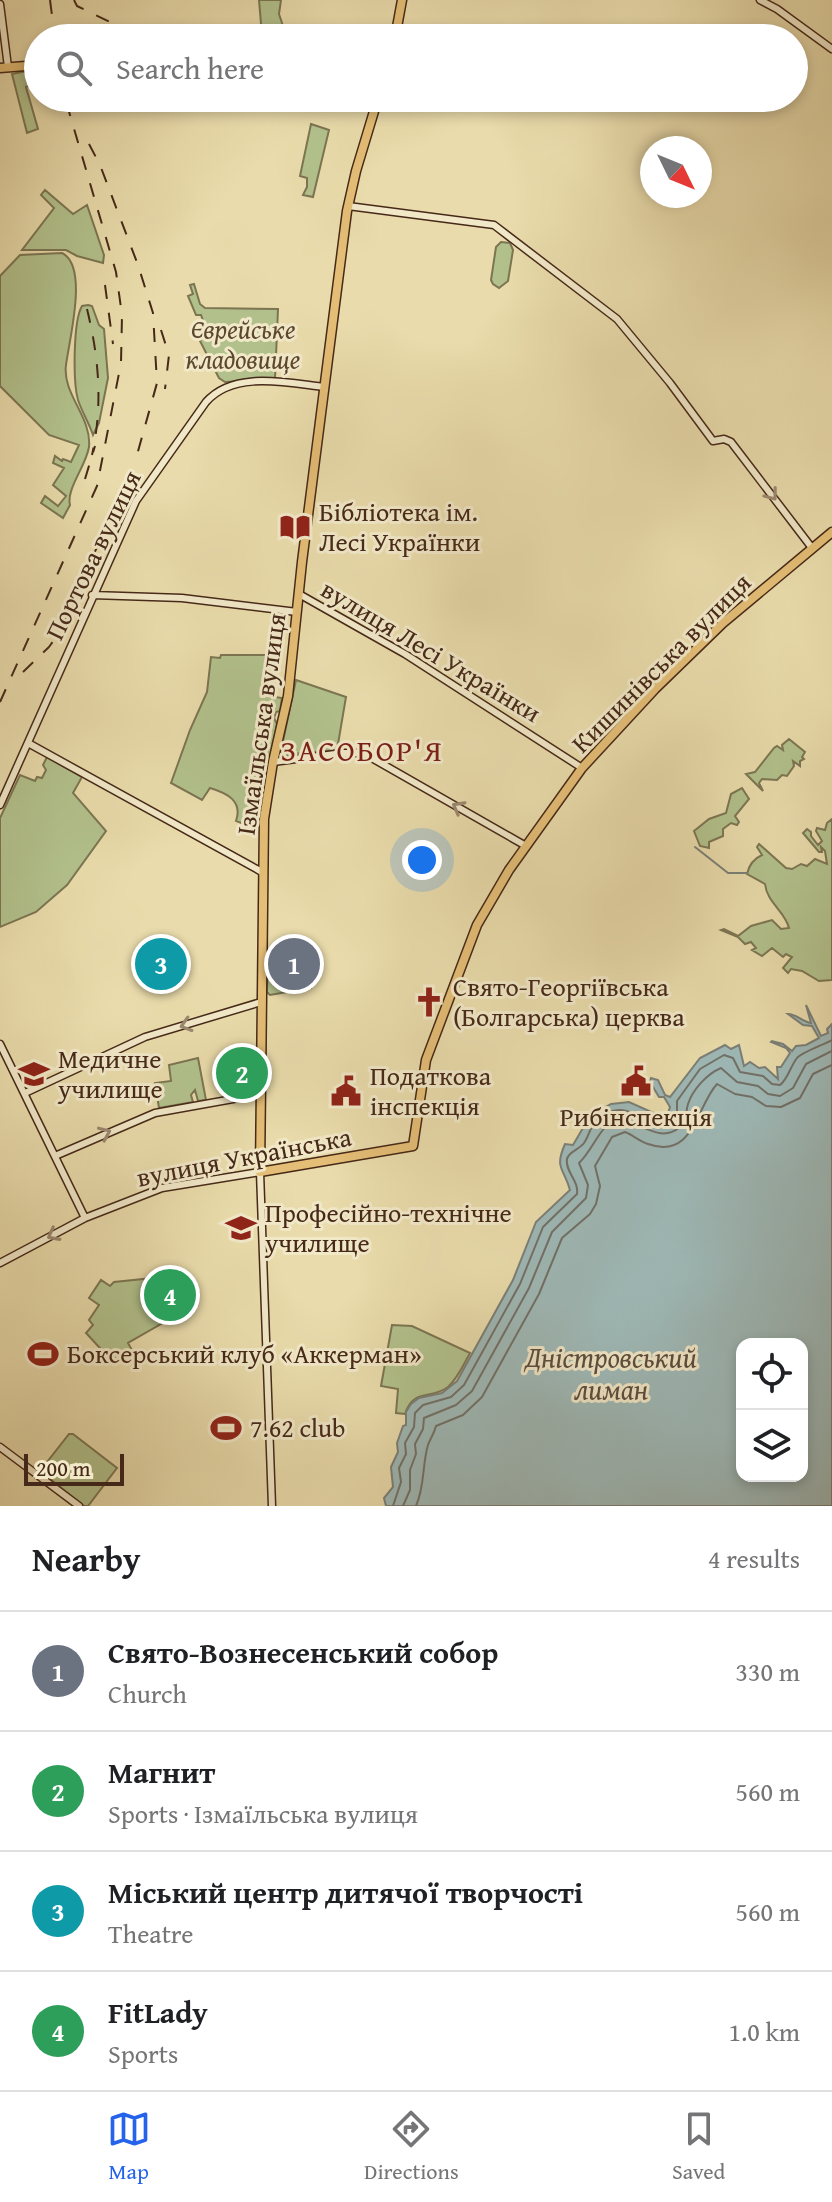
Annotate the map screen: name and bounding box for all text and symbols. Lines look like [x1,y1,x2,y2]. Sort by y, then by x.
search box [24,24,808,112]
icon: search [52,46,96,90]
text: Search here [116,46,264,90]
north arrow [640,136,712,208]
park label: Єврейське кладовище [186,309,300,378]
street label: Портова вулиця [35,463,150,646]
one-way arrow [762,486,776,501]
place label: Бібліотека ім. Лесі Українки [319,492,480,561]
library icon: Бібліотека ім. Лесі Українки [278,510,312,544]
street label: Кишинівська вулиця [562,564,760,762]
street label: вулиця Лесі Українки [314,569,549,732]
street label: Ізмаїльська вулиця [226,610,295,838]
district label: ЗАСОБОР'Я [281,728,443,772]
one-way arrow [451,802,466,817]
your location [402,840,442,880]
pin: 3 [135,934,187,994]
pin: 1 [268,934,320,994]
place label: Свято-Георгіївська (Болгарська) церква [453,967,685,1036]
church icon: Свято-Георгіївська (Болгарська) церква [412,985,446,1019]
one-way arrow [180,1016,193,1032]
place label: Медичне училище [57,1039,163,1108]
pin: 2 [216,1043,268,1103]
place label: Податкова інспекція [370,1056,492,1125]
school or university icon: Медичне училище [17,1057,51,1091]
public building icon: Рибінспекція [619,1064,653,1098]
public building icon: Податкова інспекція [329,1074,363,1108]
place label: Рибінспекція [560,1097,712,1136]
street label: вулиця Українська [133,1116,355,1196]
one-way arrow [97,1127,111,1143]
place label: Професійно-технічне училище [264,1193,512,1262]
school or university icon: Професійно-технічне училище [224,1211,258,1245]
one-way arrow [47,1225,62,1240]
pin: 4 [144,1265,196,1325]
place label: Боксерський клуб «Аккерман» [67,1334,422,1373]
water label: Дністровський лиман [523,1336,697,1409]
sports icon: Боксерський клуб «Аккерман» [26,1337,60,1371]
map controls [736,1338,808,1482]
button: locate [736,1338,808,1410]
place label: 7.62 club [250,1408,346,1447]
button: layers [736,1410,808,1482]
sports icon: 7.62 club [209,1411,243,1445]
scale bar [24,1450,124,1486]
text: 200 m [36,1452,91,1484]
text: Nearby [32,1534,141,1583]
text: 4 results [708,1539,800,1578]
text: Свято-Вознесенський собор [108,1630,498,1674]
text: 1 [51,1652,65,1691]
text: 330 m [735,1652,800,1691]
text: Church [108,1674,187,1713]
text: Магнит [108,1750,215,1794]
text: 2 [51,1772,65,1811]
text: 560 m [735,1772,800,1811]
text: Sports · Ізмаїльська вулиця [108,1794,418,1833]
text: Міський центр дитячої творчості [108,1870,583,1914]
text: 3 [51,1892,65,1931]
text: 560 m [735,1892,800,1931]
text: Theatre [108,1914,193,1953]
text: FitLady [108,1990,208,2034]
text: 4 [51,2012,65,2051]
text: 1.0 km [728,2012,800,2051]
text: Sports [108,2034,178,2073]
tab: Map [107,2107,151,2187]
tab: Directions [364,2107,459,2187]
tab: Saved [672,2107,725,2187]

